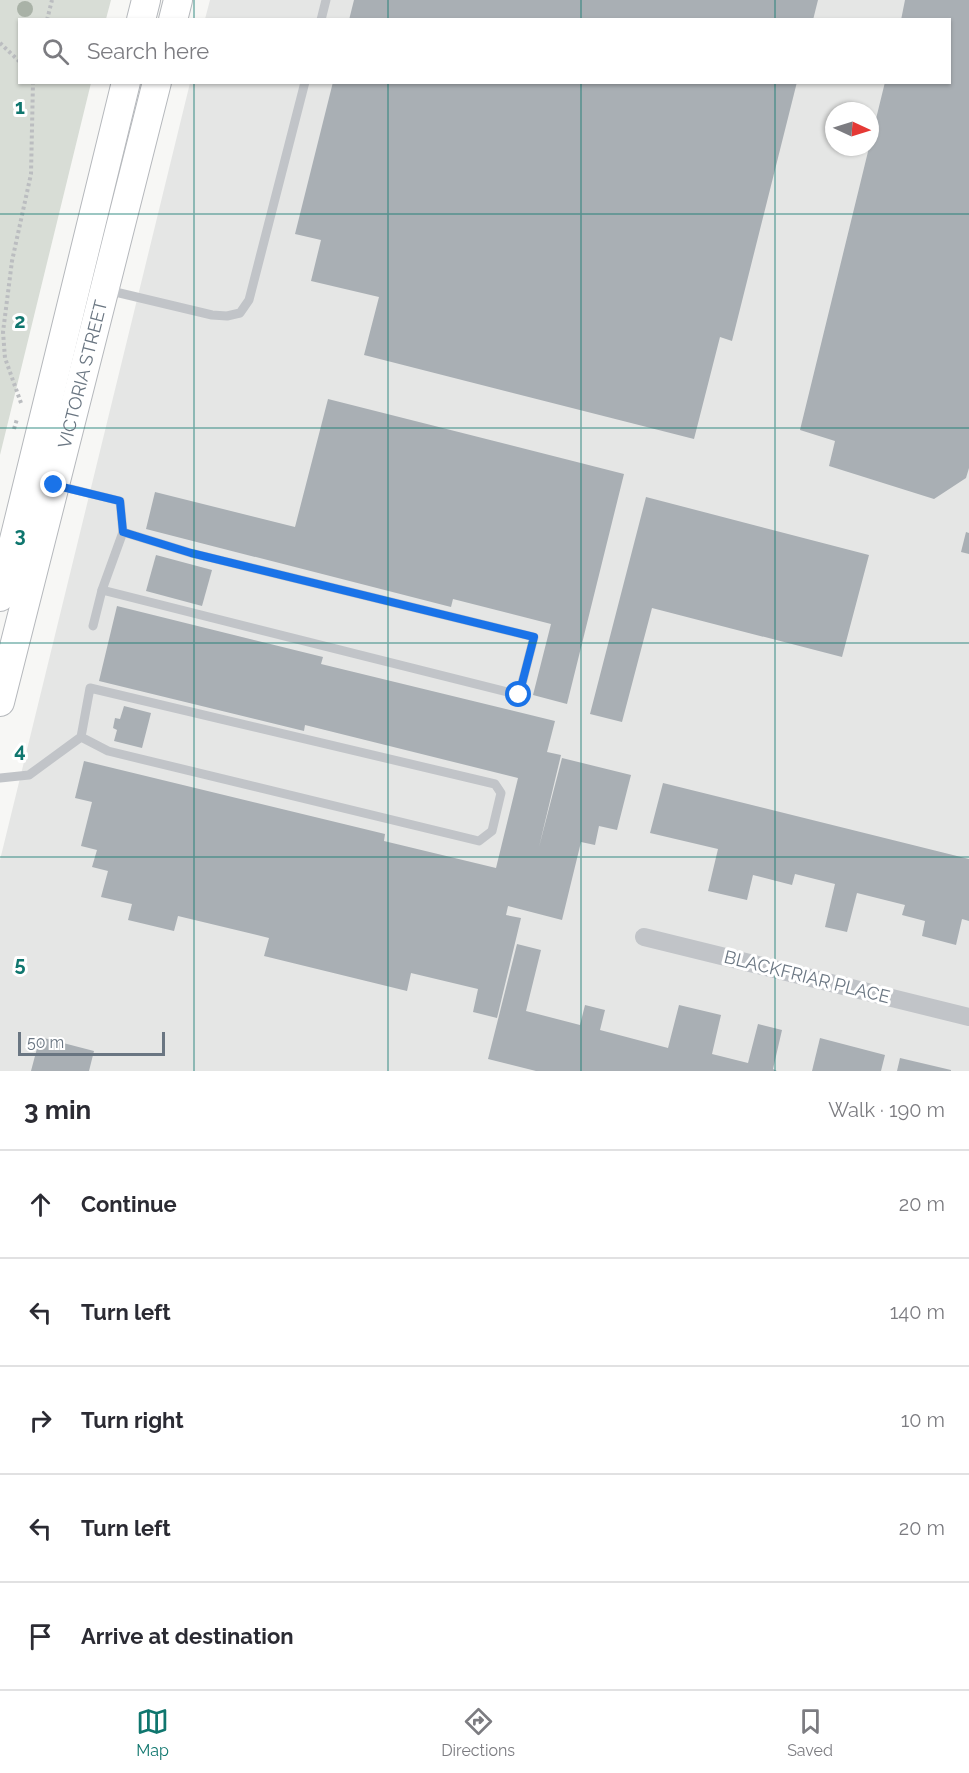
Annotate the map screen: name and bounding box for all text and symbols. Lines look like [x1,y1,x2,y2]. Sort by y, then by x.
search box [18,18,951,84]
icon: search [39,35,72,68]
text: Search here [87,38,209,64]
text: 1 [15,95,25,119]
north arrow [825,102,879,156]
street label: VICTORIA STREET [54,298,111,451]
text: 2 [14,309,26,333]
route end [40,471,66,497]
text: 3 [14,523,26,547]
route start [505,681,531,707]
text: 4 [14,738,26,762]
street label: BLACKFRIAR PLACE [722,946,892,1007]
text: 5 [14,952,26,976]
scale bar [18,1029,165,1056]
text: 50 m [27,1033,64,1052]
text: 3 min [24,1095,91,1125]
text: Walk · 190 m [828,1098,945,1122]
icon: ahead [24,1188,57,1221]
text: Continue [81,1191,177,1217]
text: 20 m [899,1192,945,1216]
icon: left [24,1296,57,1329]
text: Turn left [81,1299,171,1325]
text: 140 m [890,1300,945,1324]
icon: right [24,1404,57,1437]
text: Turn right [81,1407,184,1433]
text: 10 m [901,1408,945,1432]
icon: left [24,1512,57,1545]
text: Turn left [81,1515,171,1541]
text: 20 m [899,1516,945,1540]
icon: arrive [24,1620,57,1653]
text: Arrive at destination [81,1623,294,1649]
tab: Map [136,1705,169,1760]
tab: Directions [441,1705,515,1760]
tab: Saved [787,1705,833,1760]

